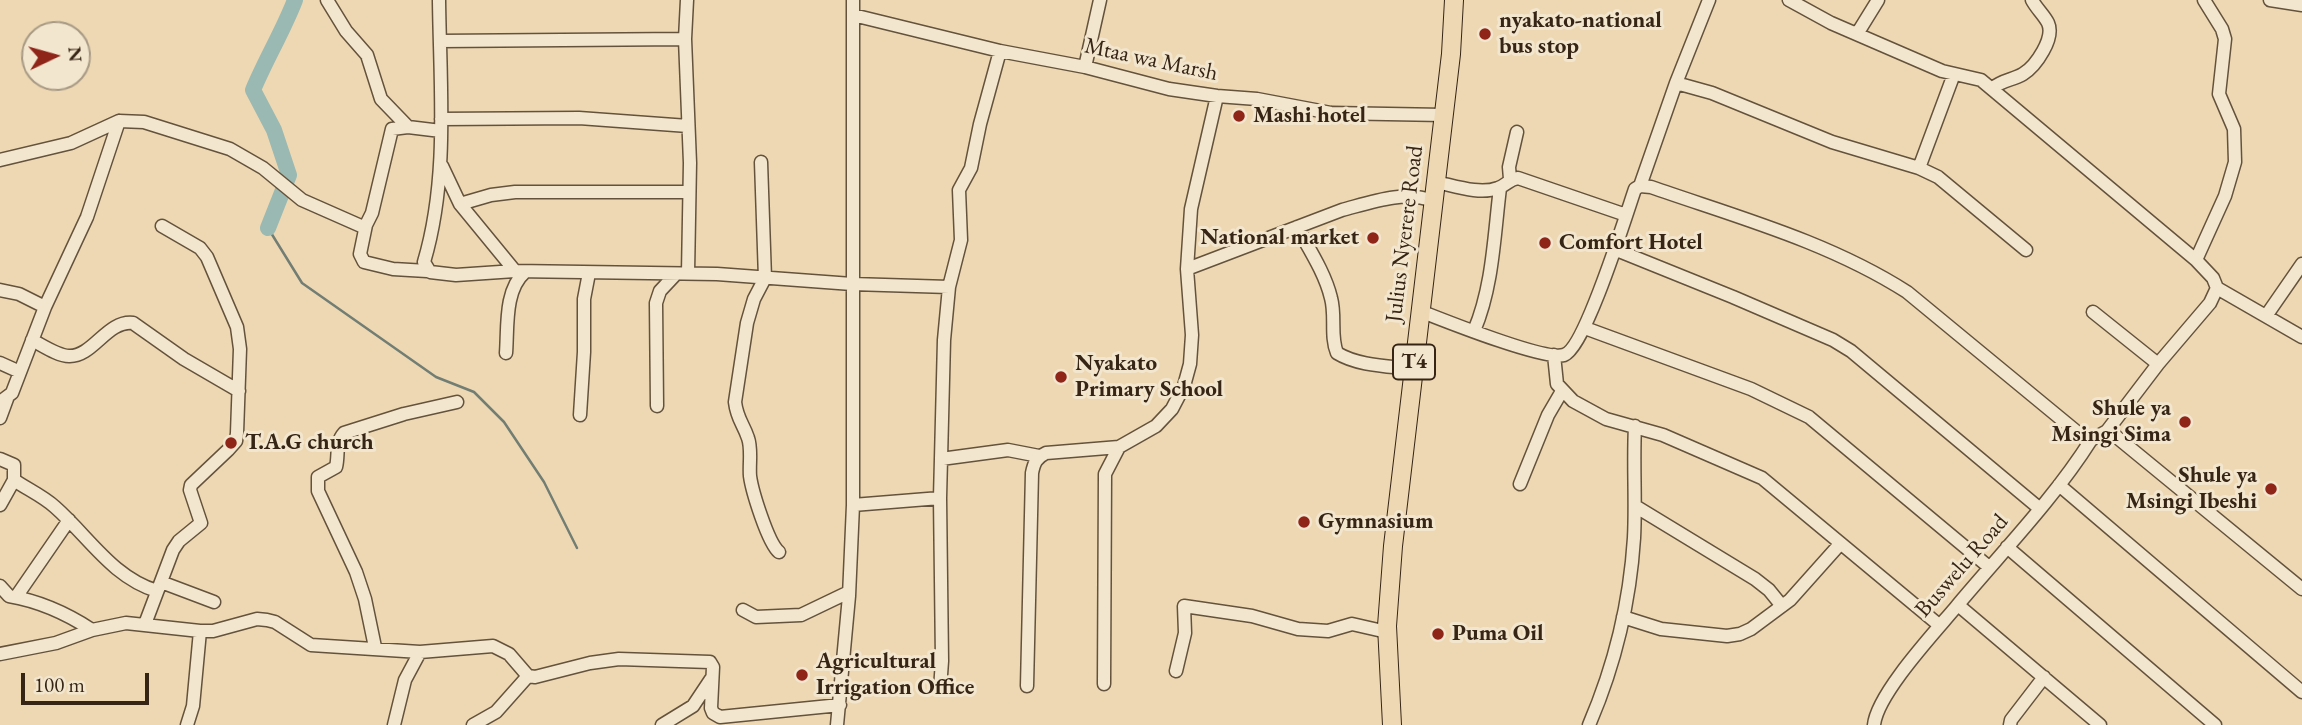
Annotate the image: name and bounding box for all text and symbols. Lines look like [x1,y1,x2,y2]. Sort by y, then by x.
place label: nyakato-national bus stop [1499,7,1662,61]
north arrow [21,21,91,91]
marker: nyakato-national bus stop [1477,26,1493,42]
street label: Mtaa wa Marsh [1082,32,1220,88]
text: N [62,46,89,63]
place label: Mashi hotel [1253,102,1366,130]
marker: Mashi hotel [1231,108,1247,124]
street label: Julius Nyerere Road [1380,144,1430,324]
place label: National market [1200,224,1359,252]
place label: Comfort Hotel [1559,229,1703,257]
marker: National market [1365,230,1381,246]
marker: Comfort Hotel [1537,235,1553,251]
road number: T4 [1393,344,1435,380]
place label: Nyakato Primary School [1075,350,1223,404]
marker: Nyakato Primary School [1053,369,1069,385]
place label: Shule ya Msingi Sima [2051,395,2171,449]
marker: Shule ya Msingi Sima [2177,414,2193,430]
place label: T.A.G church [245,429,374,457]
marker: T.A.G church [223,435,239,451]
place label: Shule ya Msingi Ibeshi [2126,462,2257,516]
marker: Shule ya Msingi Ibeshi [2263,481,2279,497]
place label: Gymnasium [1318,508,1434,536]
street label: Buswelu Road [1910,509,2014,623]
marker: Gymnasium [1296,514,1312,530]
place label: Puma Oil [1452,620,1544,648]
marker: Puma Oil [1430,626,1446,642]
place label: Agricultural Irrigation Office [816,648,974,702]
scale bar [24,658,152,702]
marker: Agricultural Irrigation Office [794,667,810,683]
text: 100 m [34,671,85,698]

